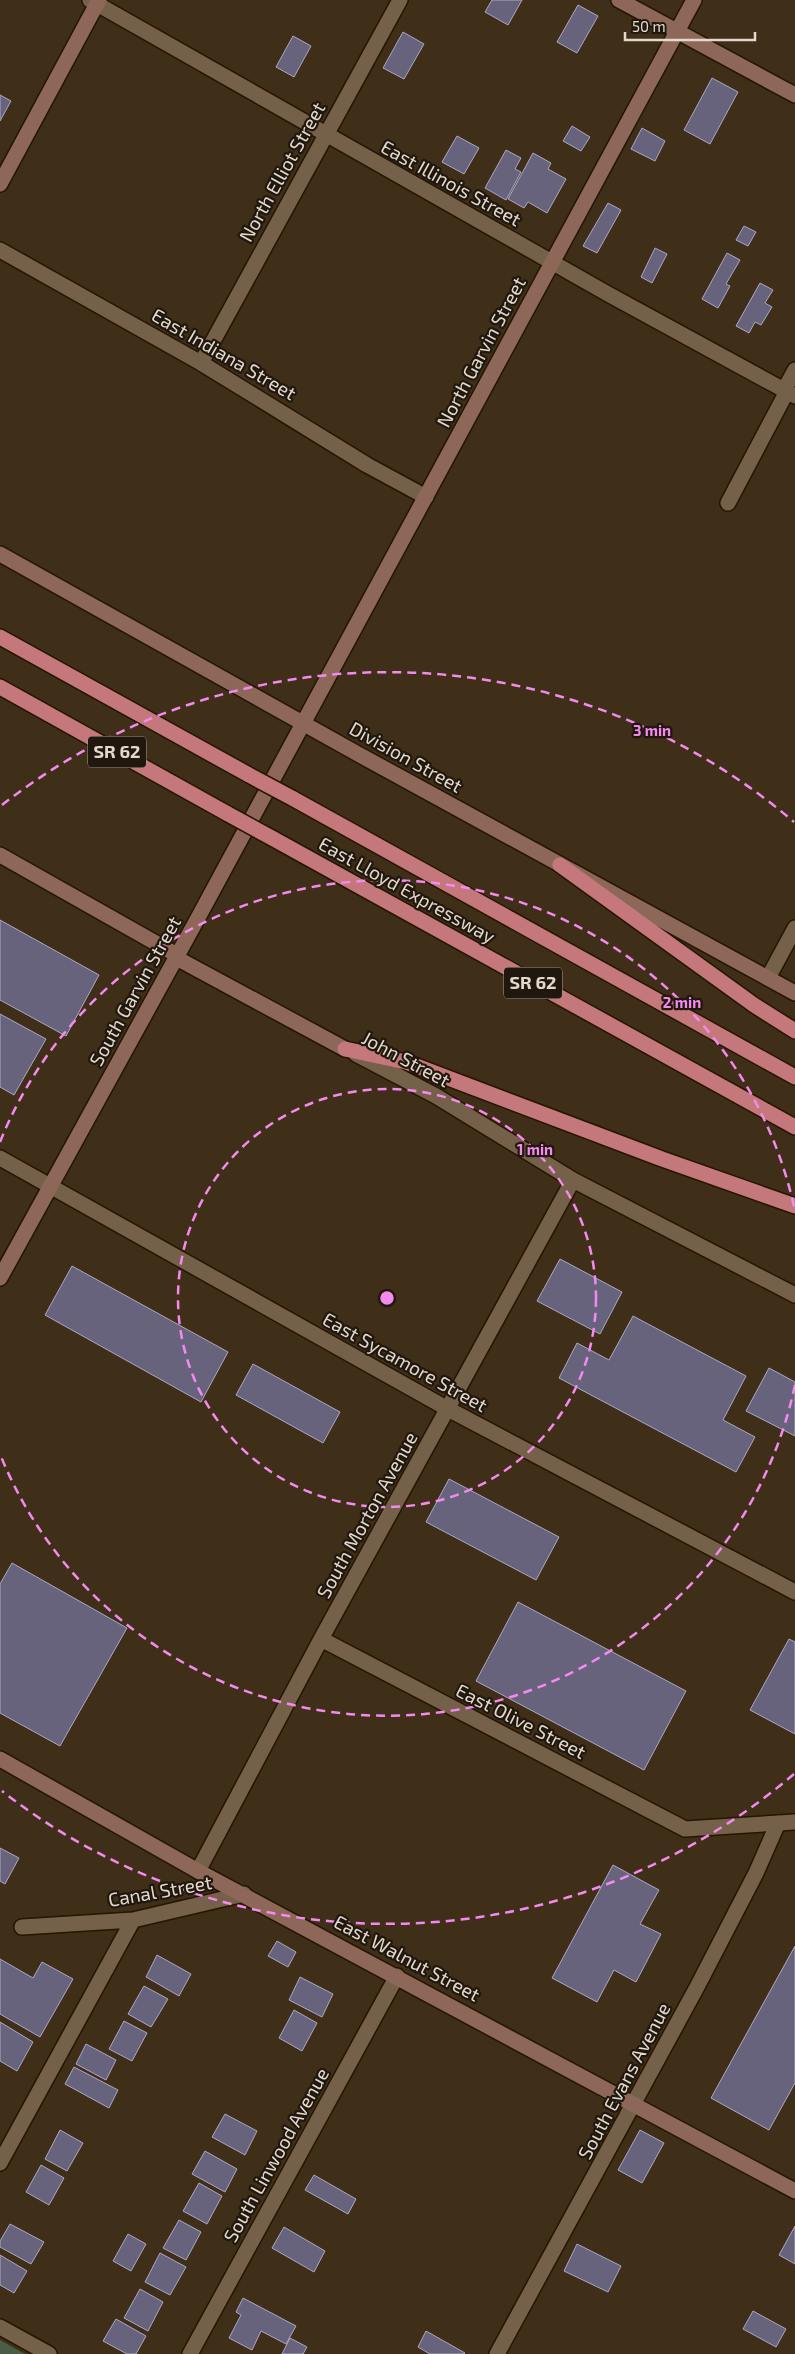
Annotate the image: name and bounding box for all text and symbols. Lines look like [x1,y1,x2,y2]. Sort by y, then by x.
scale bar [625,10,755,42]
text: 50 m [632,17,666,35]
street label: North Elliot Street [234,98,329,246]
street label: East Illinois Street [377,135,525,231]
street label: North Garvin Street [431,273,530,431]
street label: East Indiana Street [148,303,300,404]
street label: Division Street [346,716,467,797]
text: 3 min [633,721,671,739]
road number: SR 62 [88,736,146,768]
street label: East Lloyd Expressway [315,832,499,948]
street label: South Garvin Street [84,912,185,1070]
road number: SR 62 [504,968,562,998]
text: 2 min [663,993,701,1011]
street label: John Street [358,1026,454,1091]
text: 1 min [517,1140,553,1158]
centre of rings [378,1289,396,1307]
street label: East Sycamore Street [319,1307,491,1416]
street label: South Morton Avenue [311,1428,422,1602]
street label: East Olive Street [453,1678,590,1763]
street label: Canal Street [106,1870,214,1911]
street label: East Walnut Street [330,1909,484,2006]
street label: South Evans Avenue [573,1999,675,2163]
street label: South Linwood Avenue [218,2064,333,2246]

